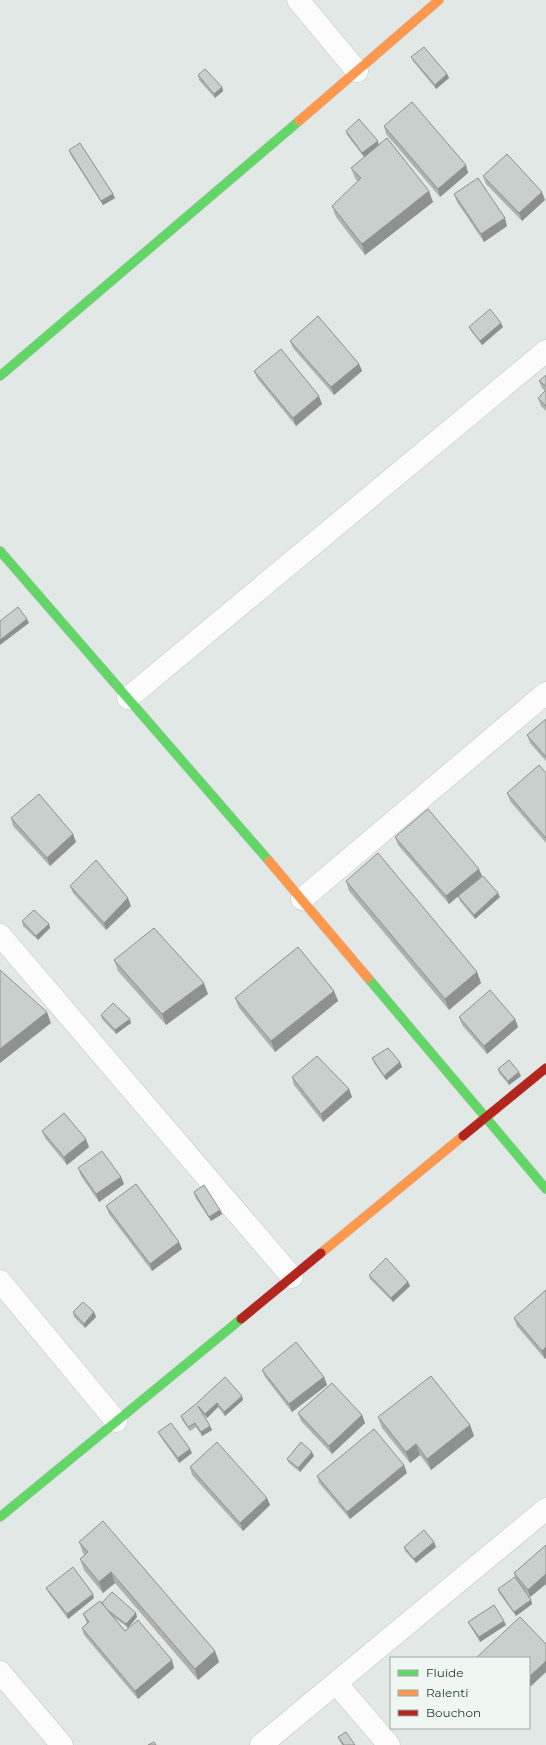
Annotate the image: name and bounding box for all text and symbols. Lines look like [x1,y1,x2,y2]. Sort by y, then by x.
legend [390,1657,530,1729]
text: Fluide [426,1665,464,1680]
text: Ralenti [426,1685,468,1700]
text: Bouchon [426,1705,481,1720]

